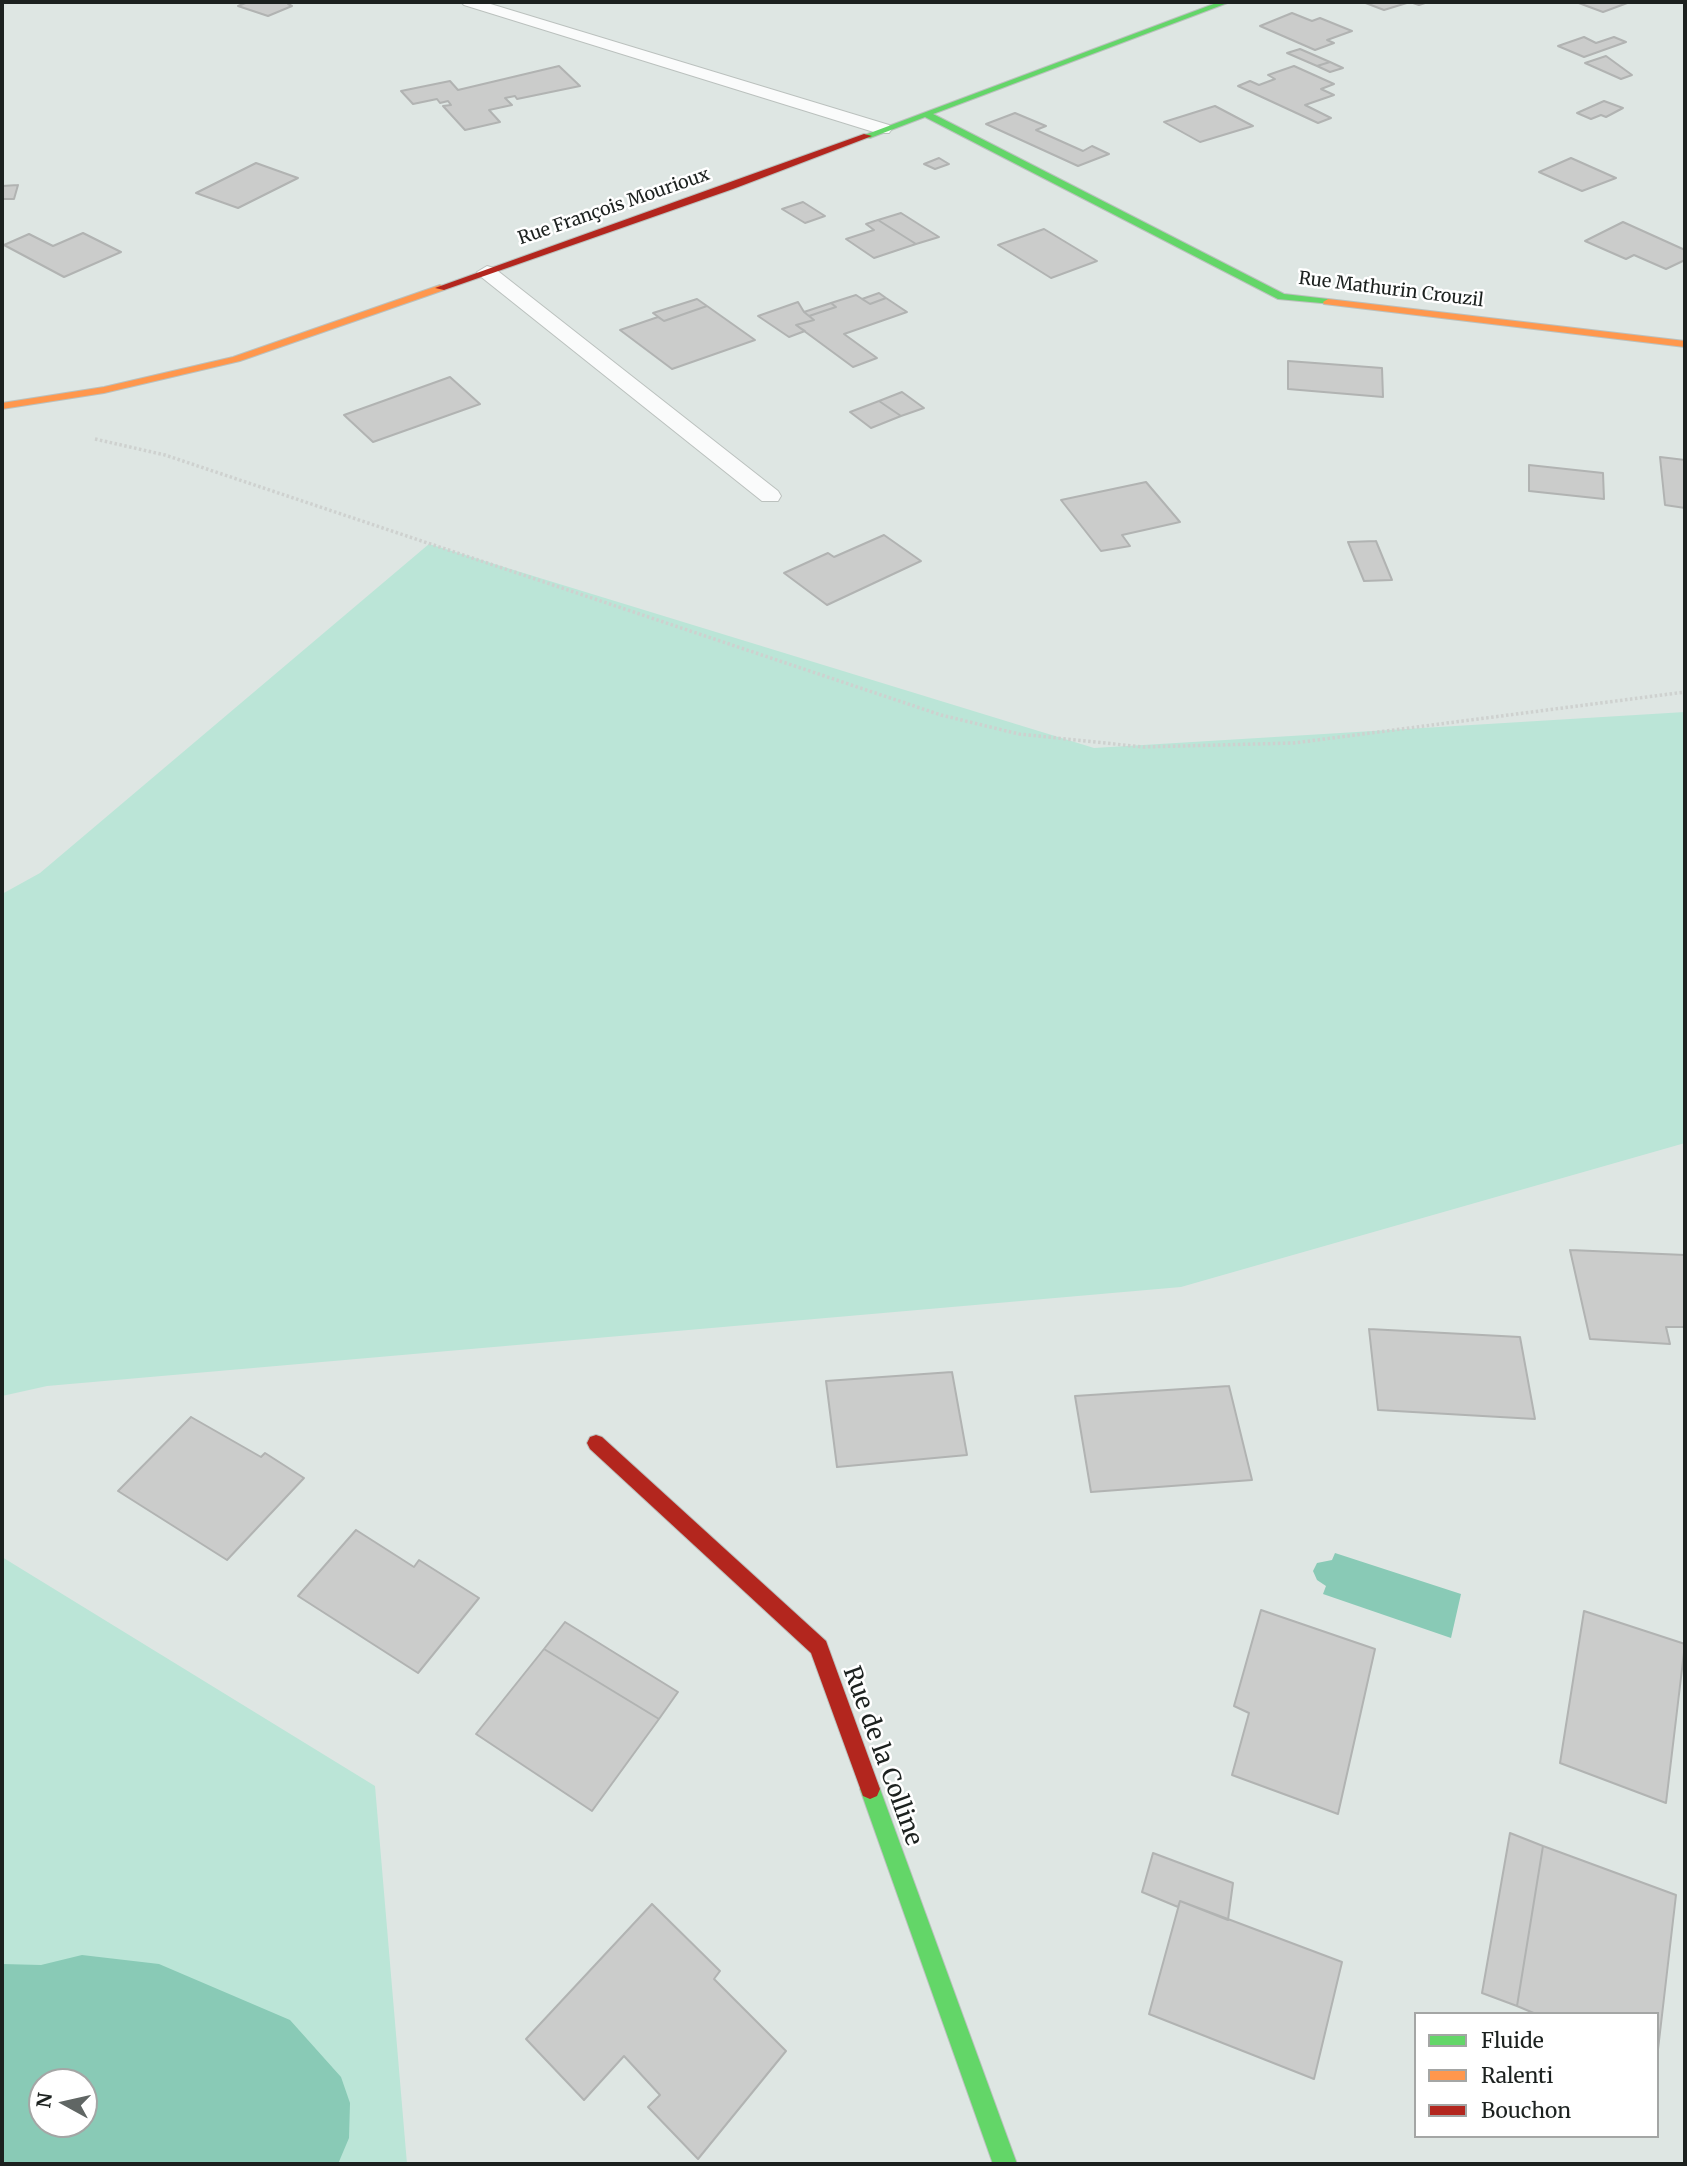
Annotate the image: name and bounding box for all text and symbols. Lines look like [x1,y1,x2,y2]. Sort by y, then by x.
street label: Rue François Mourioux [515,164,713,250]
street label: Rue Mathurin Crouzil [1297,268,1485,312]
street label: Rue de la Colline [836,1662,928,1850]
legend [1414,2012,1659,2138]
text: Fluide [1481,2027,1544,2054]
text: Ralenti [1481,2062,1553,2089]
north arrow [28,2068,98,2138]
text: N [31,2091,57,2109]
text: Bouchon [1481,2097,1571,2124]

